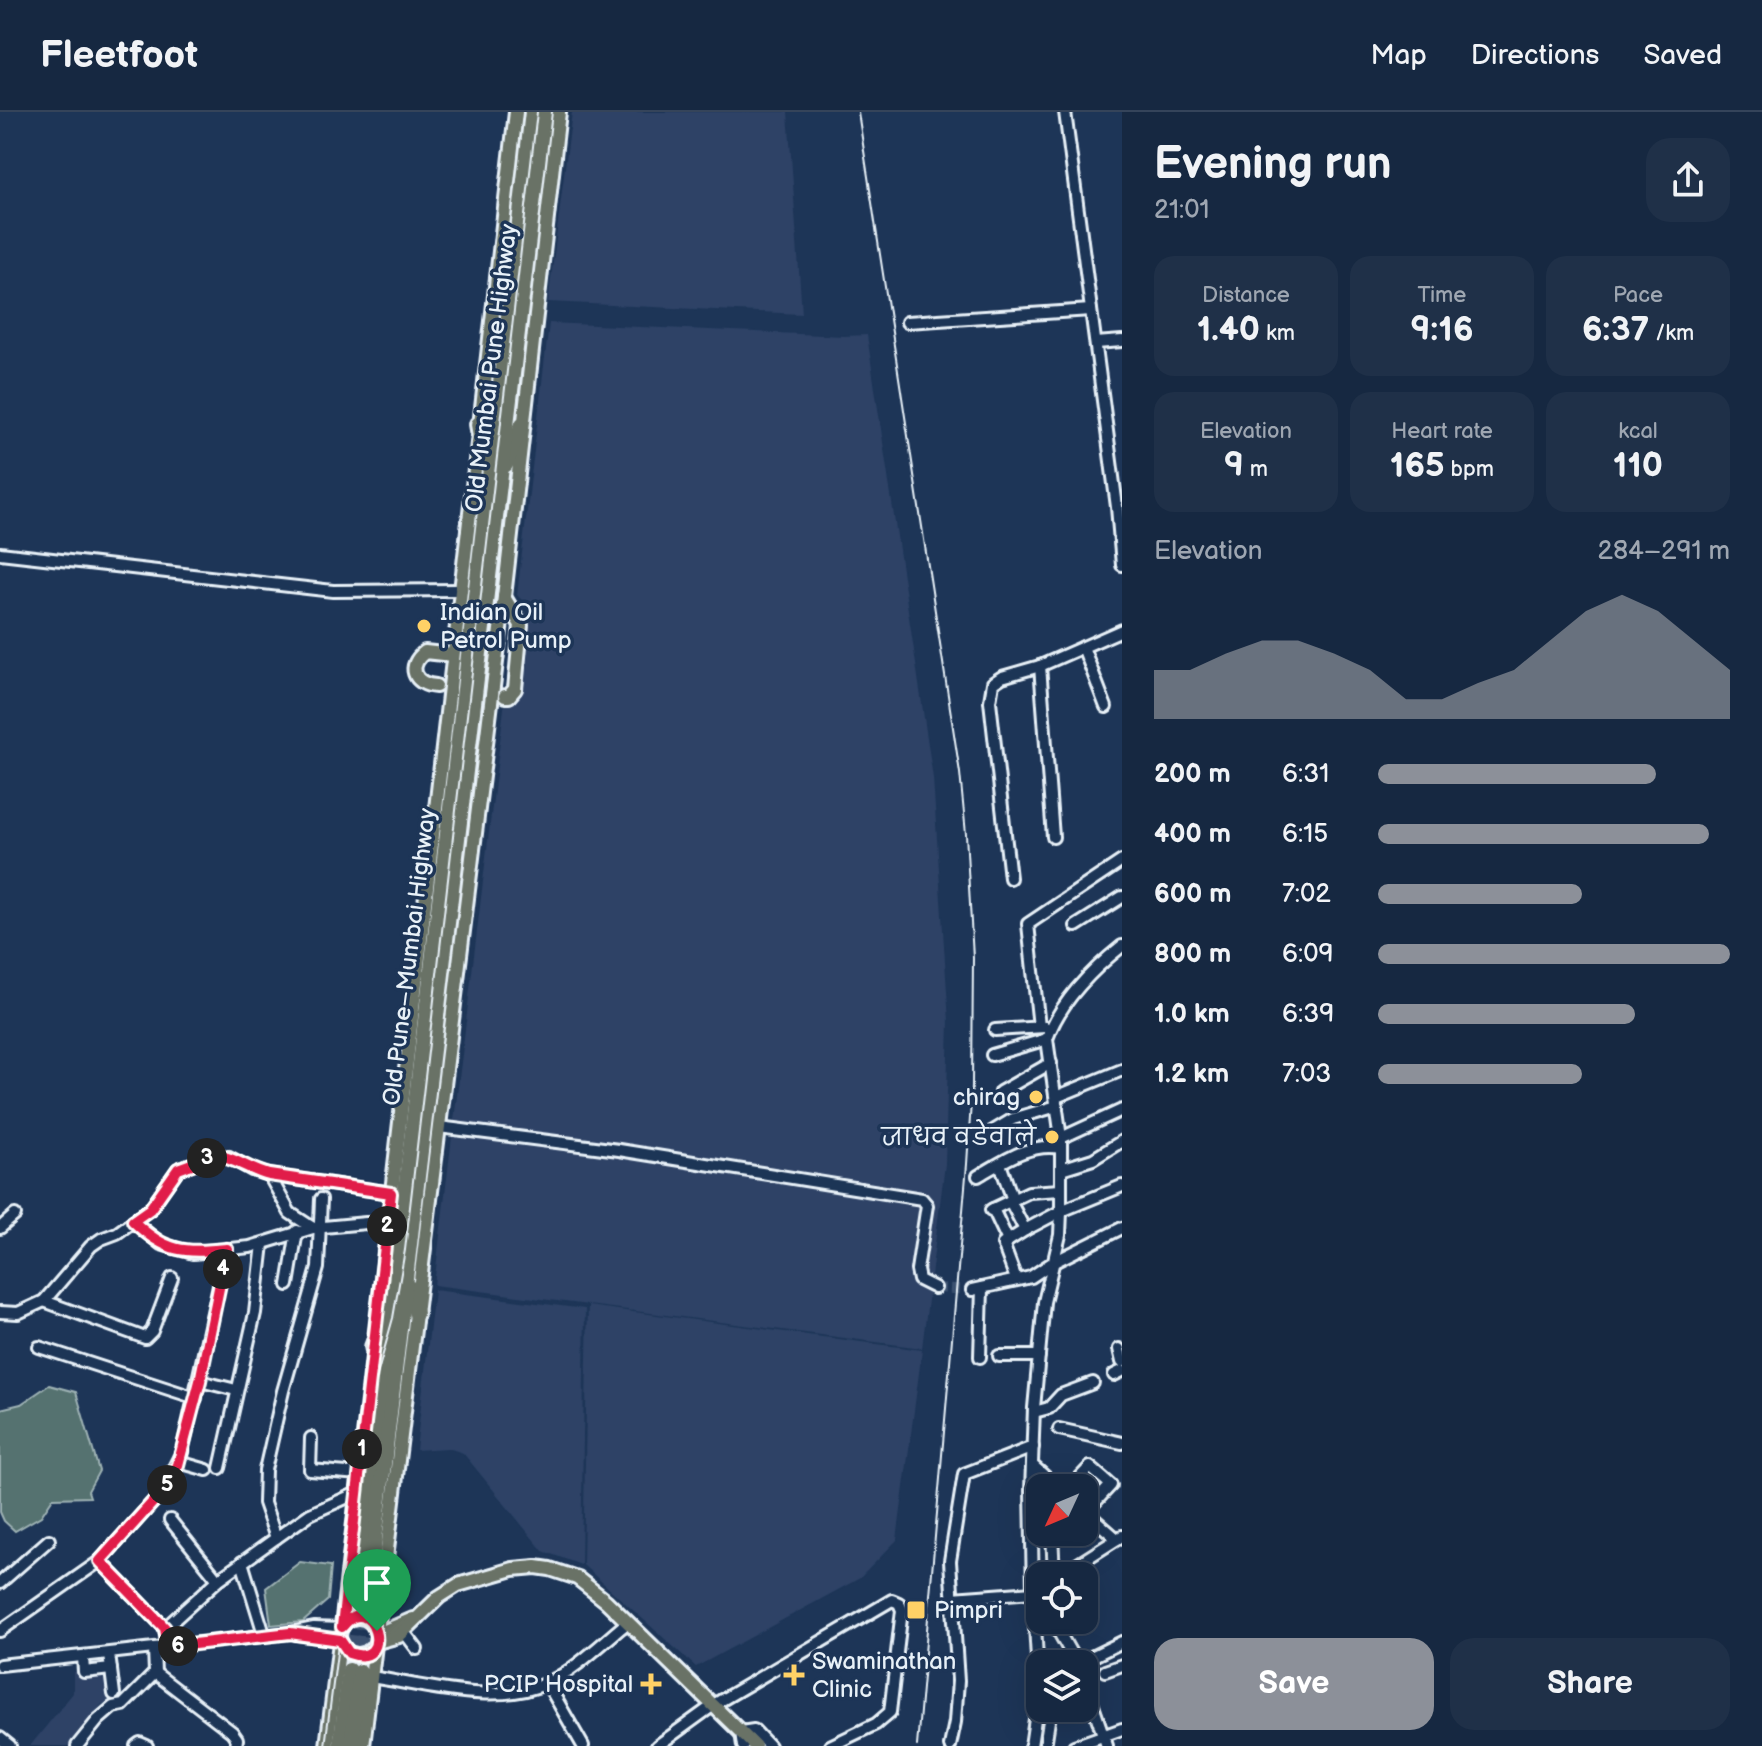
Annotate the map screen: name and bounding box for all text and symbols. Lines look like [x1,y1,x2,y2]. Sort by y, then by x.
text: Fleetfoot [40,33,198,78]
text: Map [1370,39,1427,72]
text: Directions [1471,39,1599,72]
text: Saved [1643,39,1722,72]
text: Evening run [1154,138,1391,191]
button: share [1646,138,1730,222]
text: 21:01 [1154,195,1210,226]
street label: Old Mumbai Pune Highway [459,222,524,514]
text: Distance [1202,282,1290,309]
text: Time [1418,282,1466,309]
text: Pace [1613,282,1663,309]
text: 1.40 [1197,309,1260,350]
text: 9:16 [1410,309,1474,350]
text: 6:37 [1582,309,1649,350]
text: km [1260,320,1295,347]
text: /km [1649,320,1694,347]
text: Elevation [1200,418,1292,445]
text: Heart rate [1391,418,1493,445]
text: kcal [1618,418,1658,445]
text: 9 [1224,445,1244,486]
text: 165 [1390,445,1445,486]
text: 110 [1613,445,1663,486]
text: m [1244,456,1268,483]
text: bpm [1445,456,1494,483]
text: Elevation [1154,536,1262,567]
text: 284–291 m [1598,536,1730,567]
place label: Indian Oil Petrol Pump [440,598,572,655]
marker: Indian Oil Petrol Pump [415,617,433,635]
text: 200 m [1154,759,1231,790]
text: 6:31 [1282,759,1329,790]
street label: Old Pune–Mumbai Highway [377,806,442,1107]
text: 400 m [1154,819,1231,850]
text: 6:15 [1282,819,1328,850]
text: 600 m [1154,879,1231,910]
text: 7:02 [1282,879,1331,910]
text: 800 m [1154,939,1231,970]
text: 6:09 [1282,939,1333,970]
text: 1.0 km [1154,999,1230,1030]
text: 6:39 [1282,999,1334,1030]
text: 1.2 km [1154,1059,1229,1090]
text: 7:03 [1282,1059,1331,1090]
place label: chirag [953,1083,1020,1112]
marker: chirag [1027,1088,1045,1106]
place label: जाधव वडेवाले [880,1119,1038,1152]
marker: जाधव वडेवाले [1043,1128,1061,1146]
pin: 3 [187,1138,227,1178]
text: 3 [201,1144,213,1171]
pin: 2 [367,1206,407,1246]
text: 2 [380,1212,394,1239]
pin: 4 [203,1249,243,1289]
text: 4 [217,1255,229,1282]
pin: 1 [342,1429,382,1469]
text: 1 [357,1435,367,1462]
pin: 5 [147,1465,187,1505]
text: 5 [161,1471,173,1498]
north arrow [1026,1474,1098,1546]
map controls [1026,1474,1098,1722]
pin [343,1549,411,1631]
icon: arrive [355,1561,399,1605]
button: locate [1026,1562,1098,1634]
place label: Pimpri [934,1596,1003,1625]
marker: Pimpri [905,1599,927,1621]
pin: 6 [158,1626,198,1666]
text: 6 [171,1632,185,1659]
button: Save [1154,1638,1434,1730]
button: Share [1450,1638,1730,1730]
place label: Swaminathan Clinic [812,1647,956,1704]
button: layers [1026,1650,1098,1722]
marker: Swaminathan Clinic [783,1664,805,1686]
place label: PCIP Hospital [484,1670,633,1699]
marker: PCIP Hospital [640,1673,662,1695]

